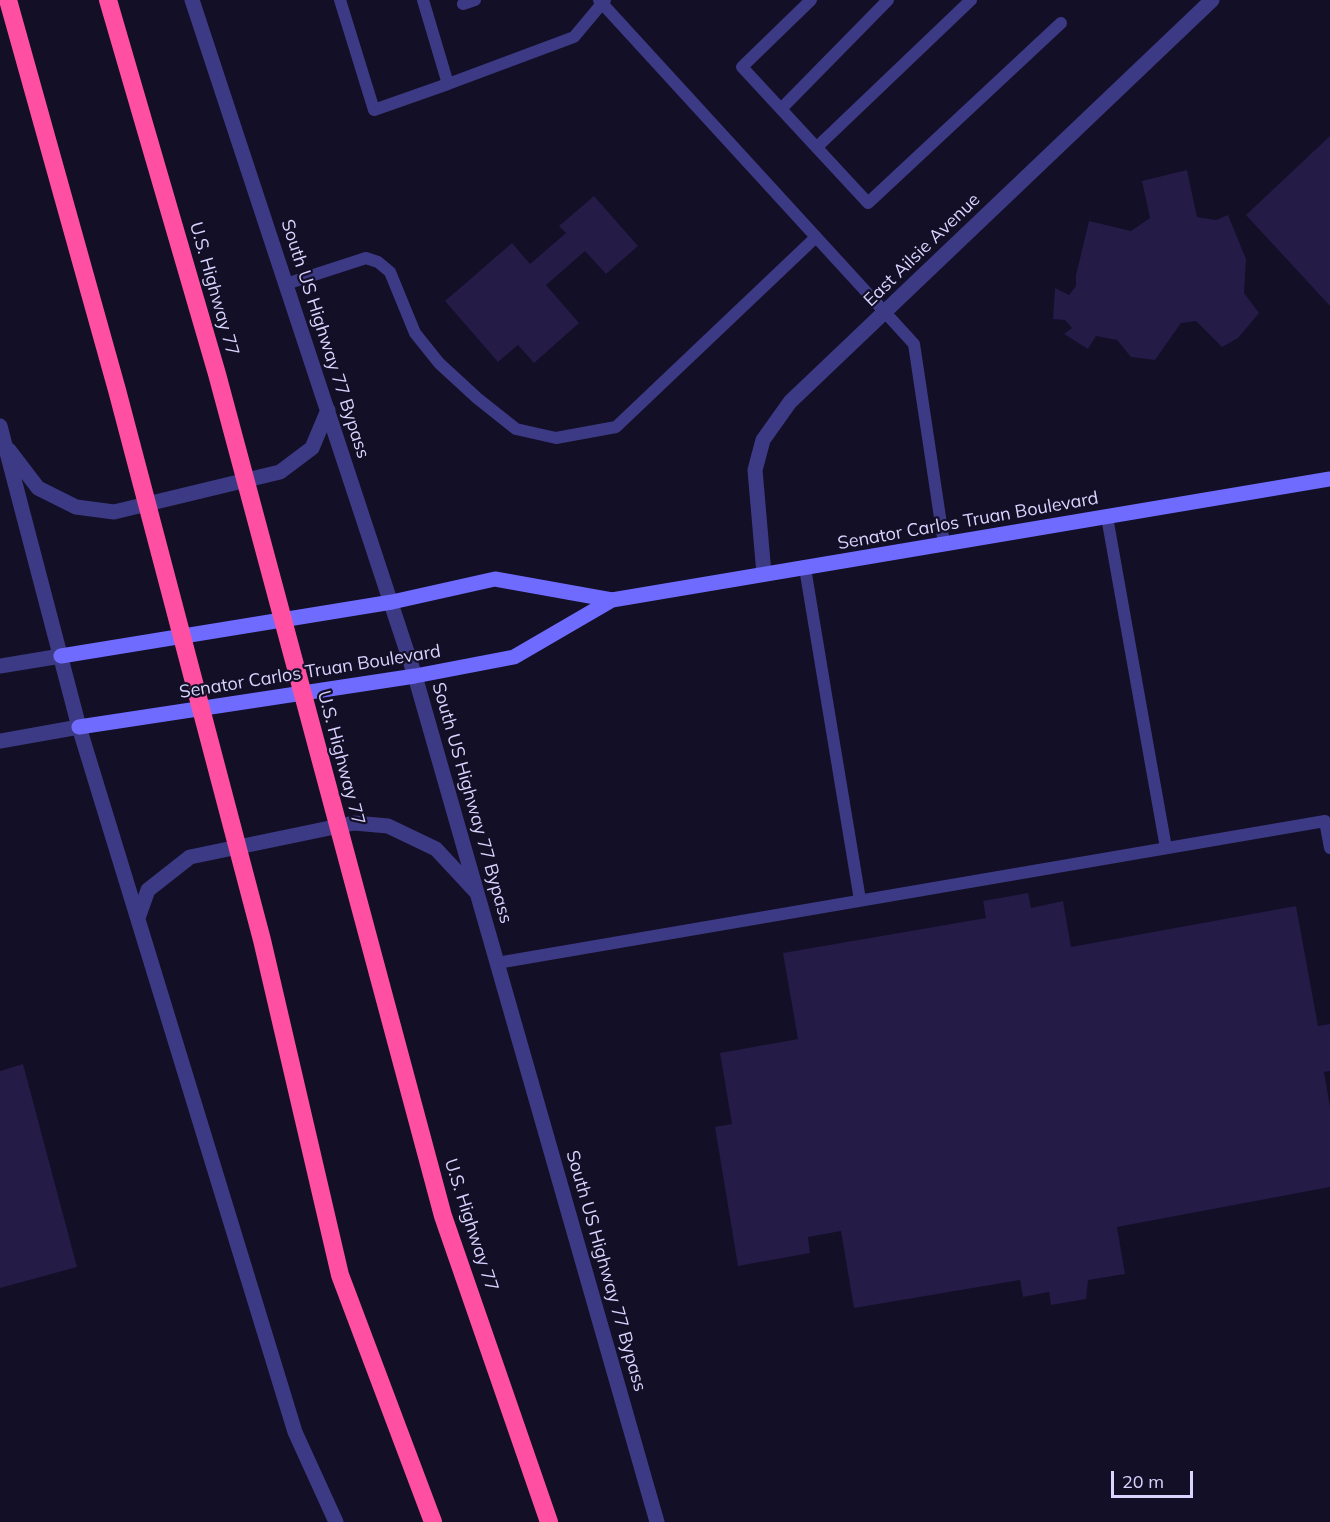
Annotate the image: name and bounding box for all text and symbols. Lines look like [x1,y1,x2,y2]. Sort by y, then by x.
street label: East Ailsie Avenue [859,189,985,311]
street label: South US Highway 77 Bypass [276,217,374,461]
street label: U.S. Highway 77 [185,220,243,358]
street label: Senator Carlos Truan Boulevard [836,487,1100,555]
street label: Senator Carlos Truan Boulevard [178,641,442,703]
street label: South US Highway 77 Bypass [427,680,517,926]
street label: U.S. Highway 77 [313,688,369,828]
street label: South US Highway 77 Bypass [561,1148,651,1394]
street label: U.S. Highway 77 [439,1156,503,1294]
scale bar [1114,1459,1196,1497]
text: 20 m [1122,1470,1164,1493]

